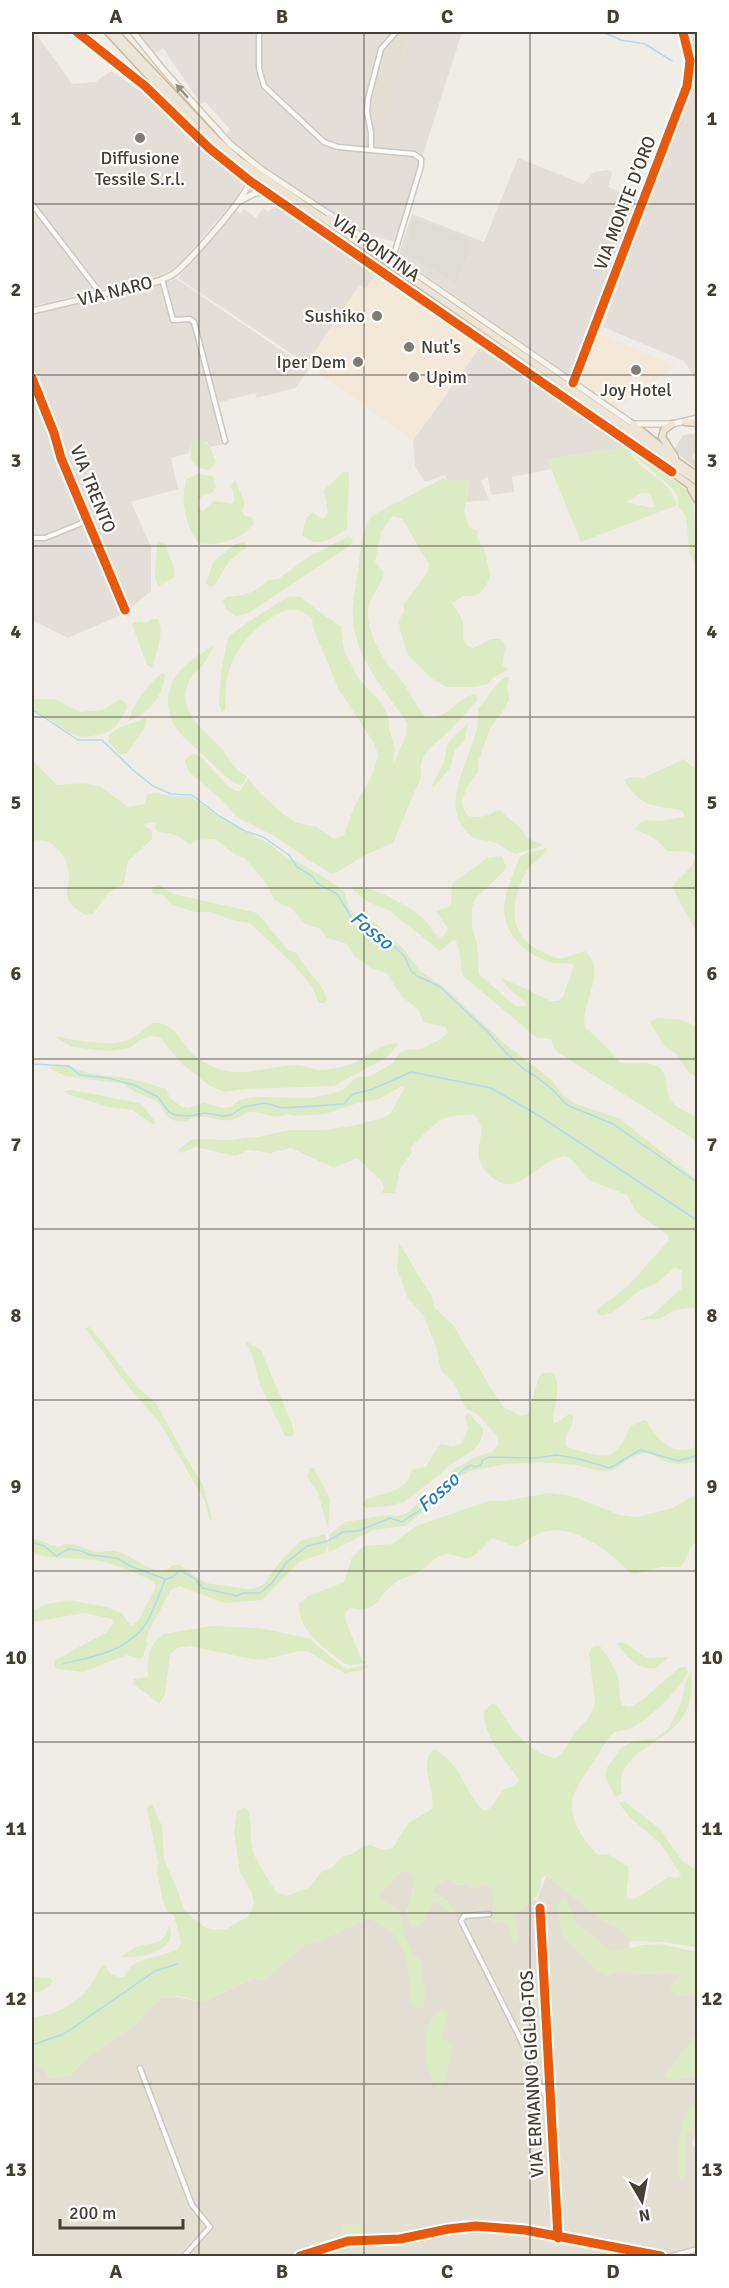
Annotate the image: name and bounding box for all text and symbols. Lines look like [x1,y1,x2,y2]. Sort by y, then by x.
text: A [110,4,123,29]
text: B [276,4,288,29]
text: C [441,4,453,29]
text: D [606,4,620,29]
one-way arrow [176,84,189,99]
text: 1 [11,106,22,131]
text: 1 [707,106,718,131]
marker: Diffusione Tessile S.r.l. [133,131,147,145]
street label: VIA MONTE D'ORO [589,133,661,273]
place label: Diffusione Tessile S.r.l. [95,147,185,190]
street label: VIA PONTINA [328,210,424,286]
street label: VIA NARO [75,271,155,311]
text: 2 [11,277,21,302]
text: 2 [707,277,717,302]
place label: Sushiko [305,305,365,327]
marker: Sushiko [370,309,384,323]
place label: Nut's [421,336,461,358]
marker: Nut's [402,340,416,354]
place label: Iper Dem [277,351,346,373]
marker: Iper Dem [351,355,365,369]
marker: Joy Hotel [629,363,643,377]
place label: Upim [426,366,467,388]
marker: Upim [407,370,421,384]
place label: Joy Hotel [600,379,672,401]
street label: VIA TRENTO [65,442,121,536]
text: 3 [11,448,21,473]
text: 3 [707,448,717,473]
text: 4 [11,619,22,644]
text: 4 [707,619,718,644]
text: 5 [11,790,21,815]
text: 5 [707,790,717,815]
water label: Fosso [345,906,400,956]
text: 6 [11,961,22,986]
text: 6 [707,961,718,986]
text: 7 [11,1132,22,1157]
text: 7 [707,1132,718,1157]
text: 8 [11,1303,22,1328]
text: 8 [707,1303,718,1328]
water label: Fosso [412,1466,466,1518]
text: 9 [11,1474,22,1499]
text: 9 [707,1474,718,1499]
text: 10 [5,1645,27,1670]
text: 10 [701,1645,723,1670]
text: 11 [5,1816,27,1841]
text: 11 [701,1816,723,1841]
street label: VIA ERMANNO GIGLIO-TOS [516,1970,548,2178]
text: 12 [5,1986,27,2011]
text: 12 [701,1986,723,2011]
text: 13 [5,2157,27,2182]
text: 13 [701,2157,723,2182]
north arrow [612,2171,672,2231]
scale bar [60,2192,183,2230]
text: 200 m [69,2202,116,2224]
text: N [637,2204,652,2226]
text: A [110,2259,123,2284]
text: B [276,2259,288,2284]
text: C [441,2259,453,2284]
text: D [606,2259,620,2284]

